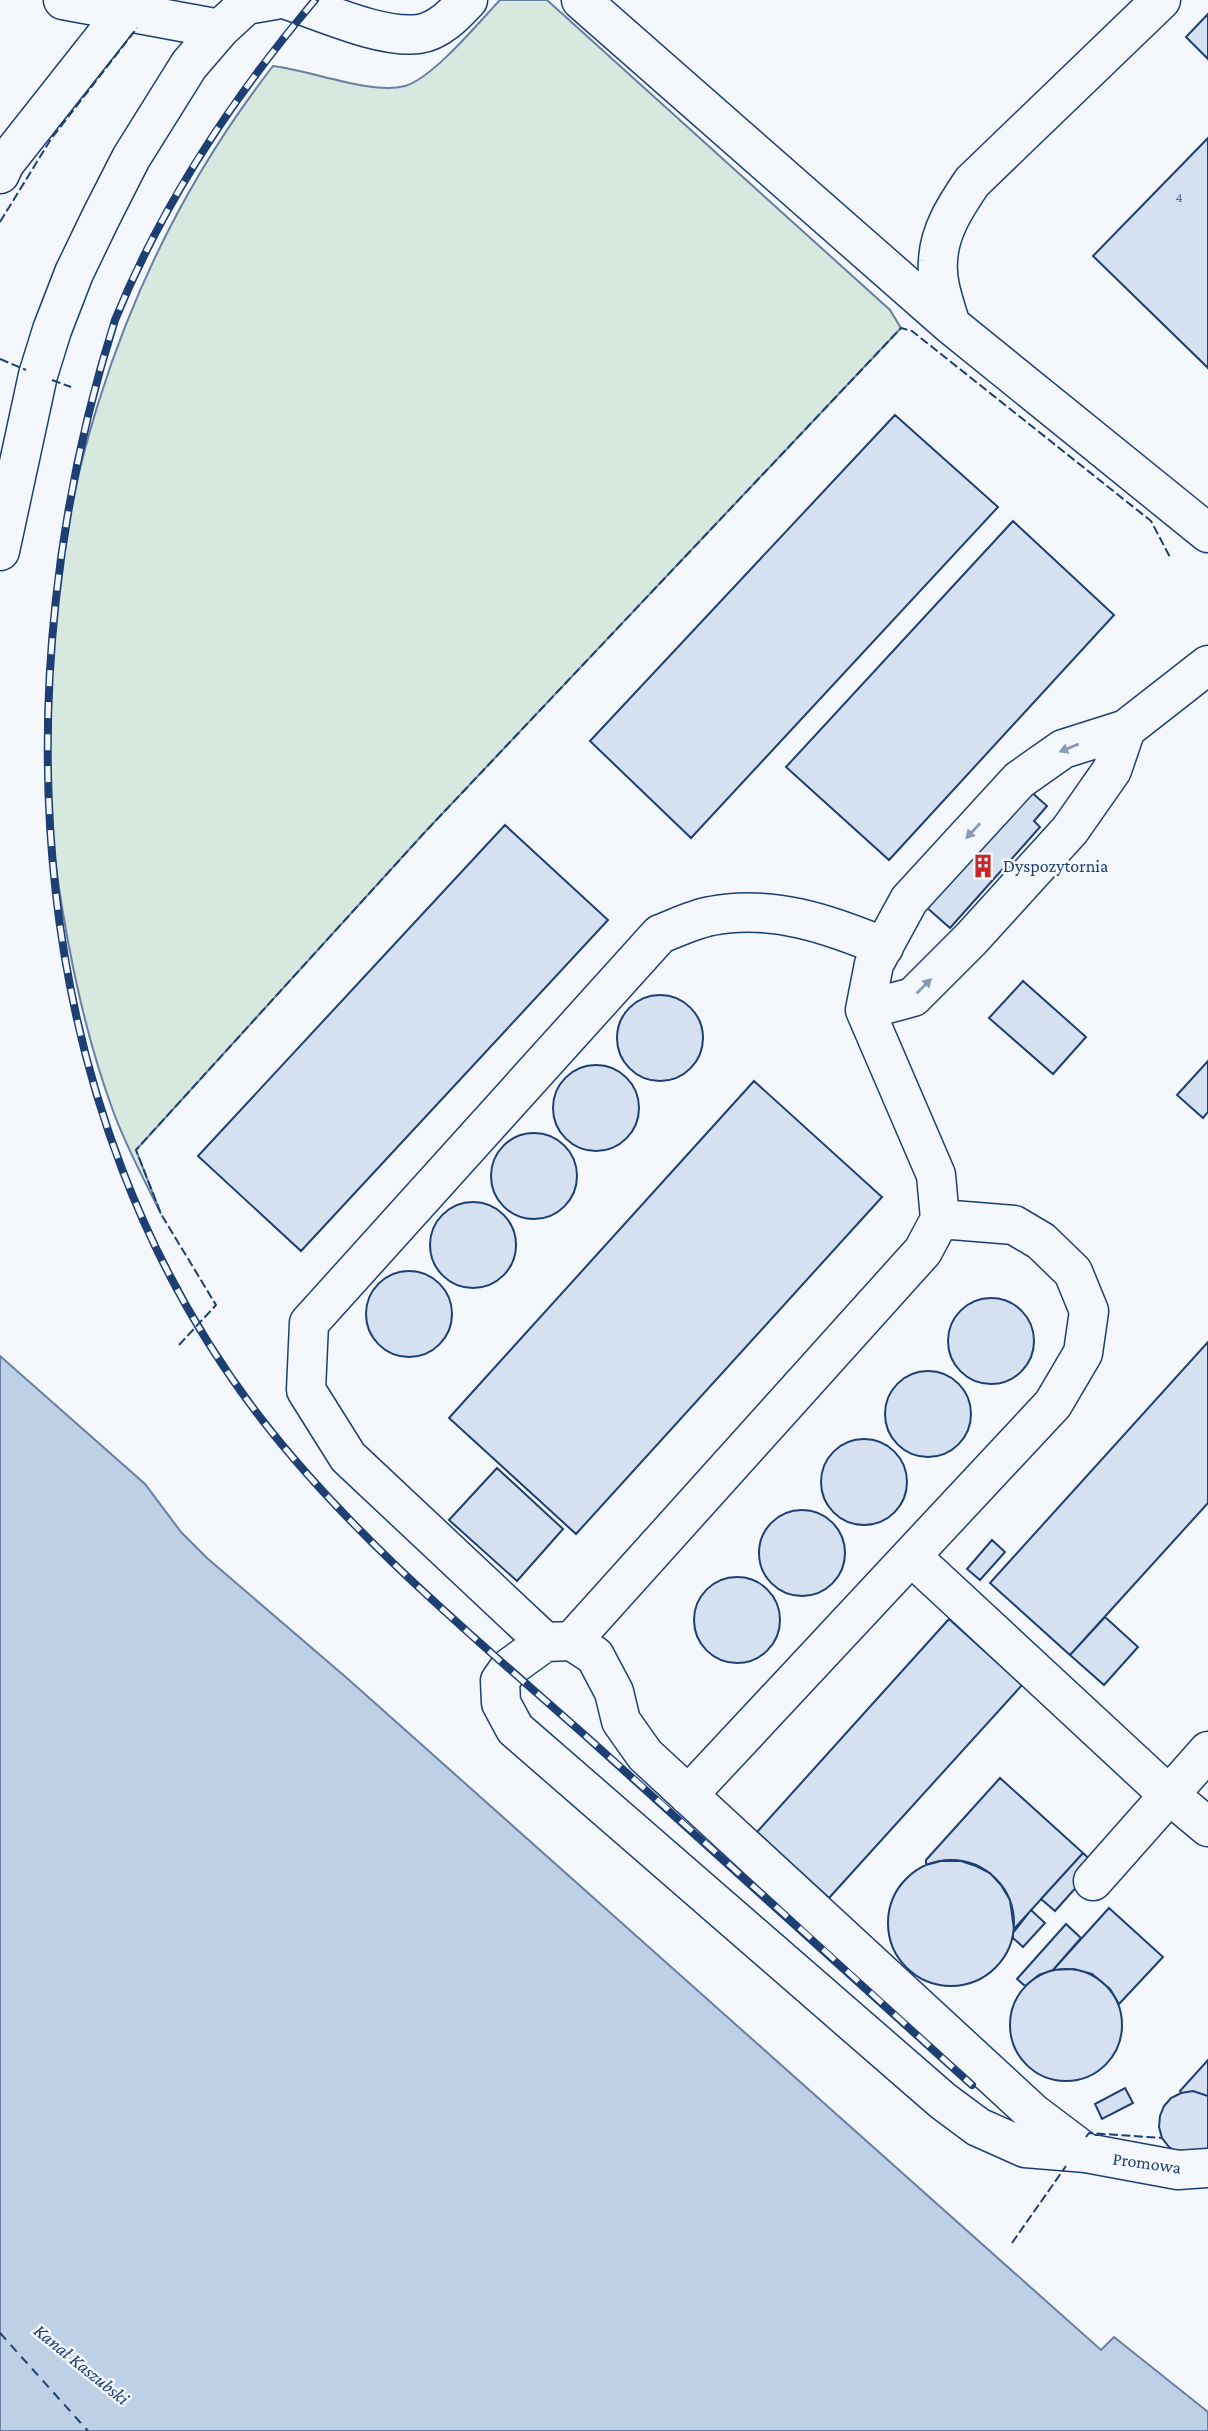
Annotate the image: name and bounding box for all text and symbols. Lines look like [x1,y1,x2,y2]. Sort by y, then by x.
house number: 4 [1175,189,1183,205]
one-way arrow [1059,742,1079,754]
one-way arrow [965,822,981,839]
building icon: Dyspozytornia [969,852,997,880]
place label: Dyspozytornia [1003,856,1108,876]
one-way arrow [915,978,932,994]
street label: Promowa [1112,2148,1182,2178]
water label: Kanał Kaszubski [30,2320,134,2410]

